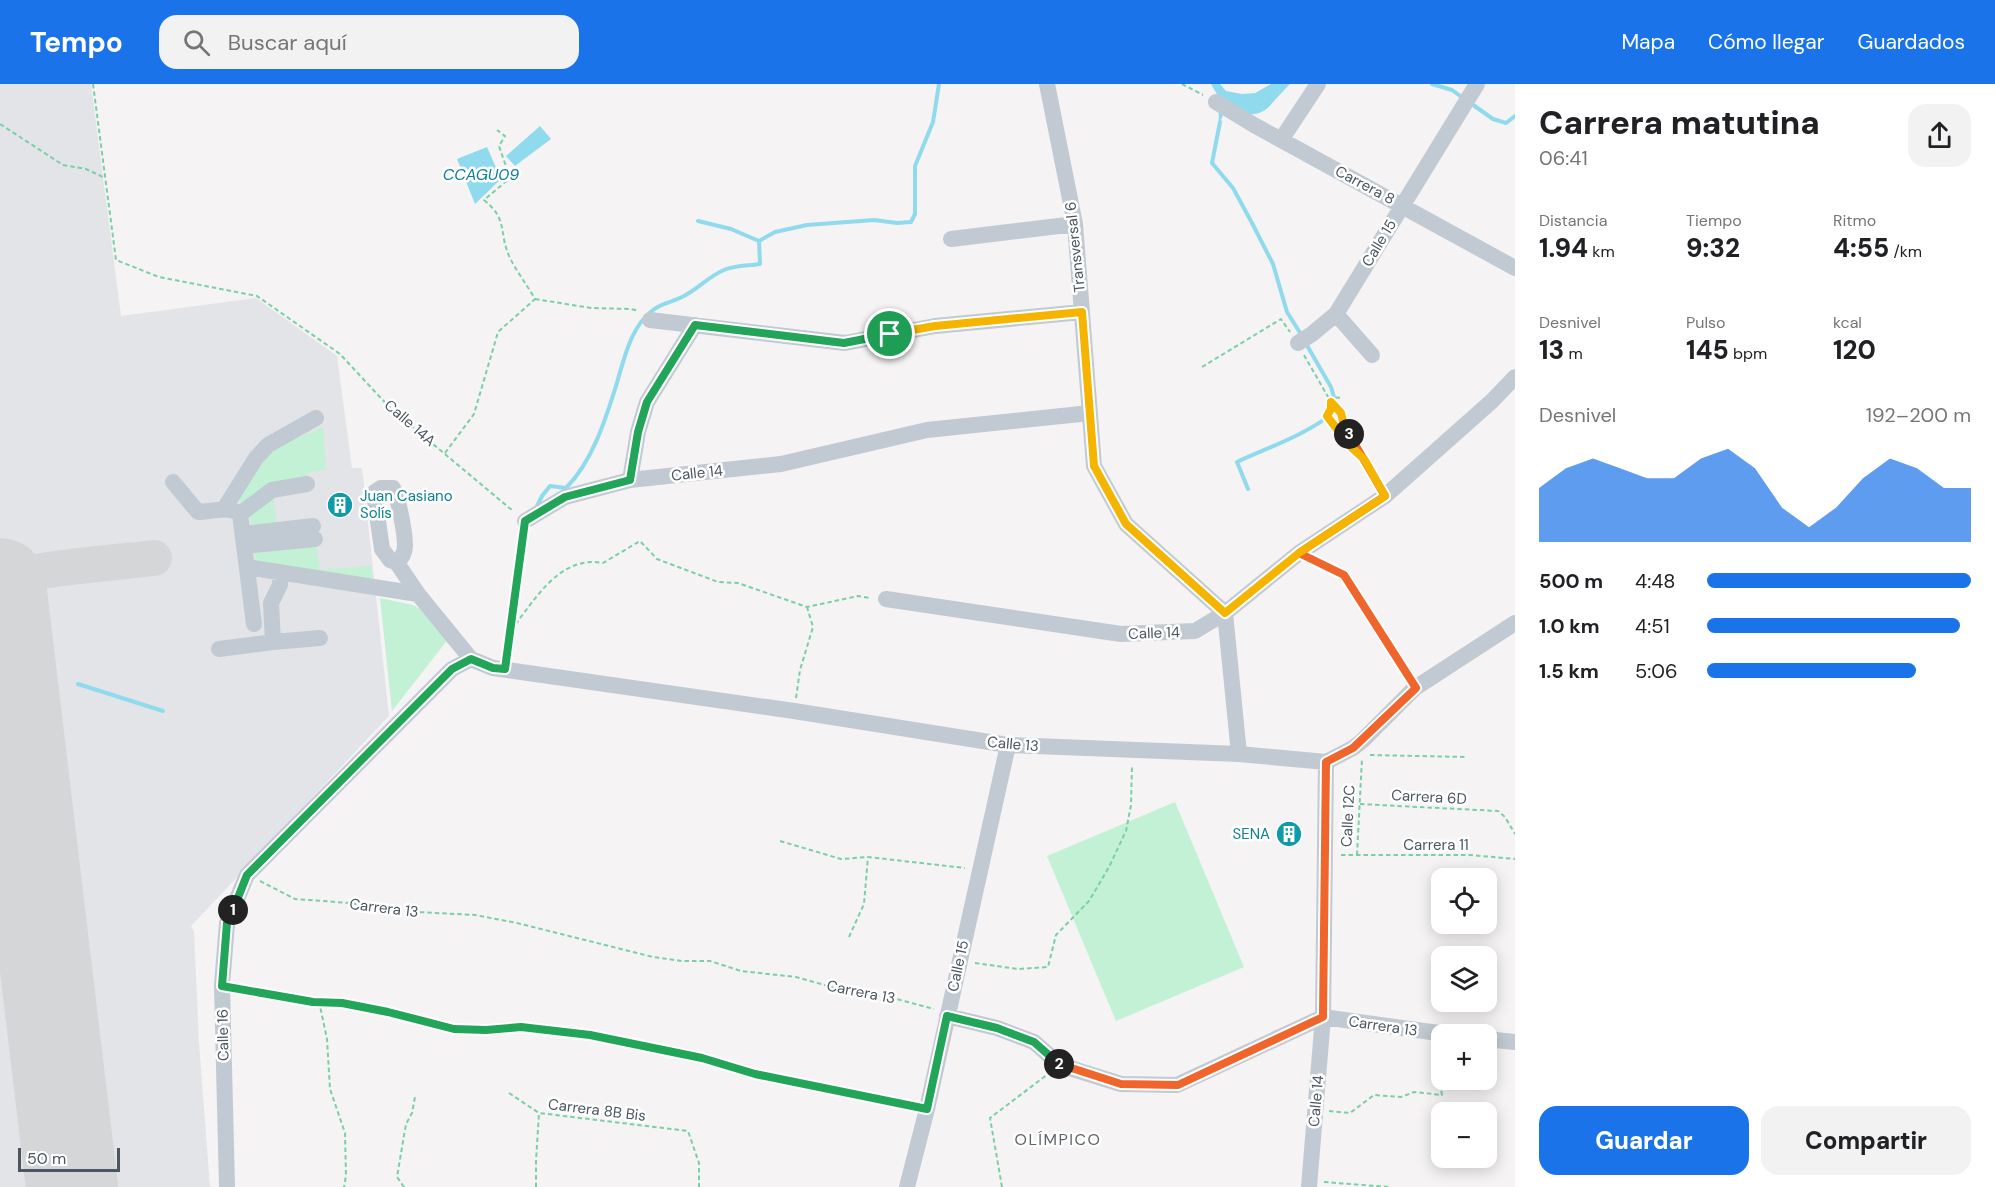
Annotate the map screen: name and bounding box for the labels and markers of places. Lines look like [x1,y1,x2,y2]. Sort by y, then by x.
pin [864,308,915,359]
pin: 3 [1334,419,1364,449]
place label: Juan Casiano Solís [360,486,453,523]
building icon: Juan Casiano Solís [325,490,355,520]
building icon: SENA [1274,819,1304,849]
place label: SENA [1232,824,1270,844]
pin: 1 [218,895,248,925]
pin: 2 [1044,1049,1074,1079]

